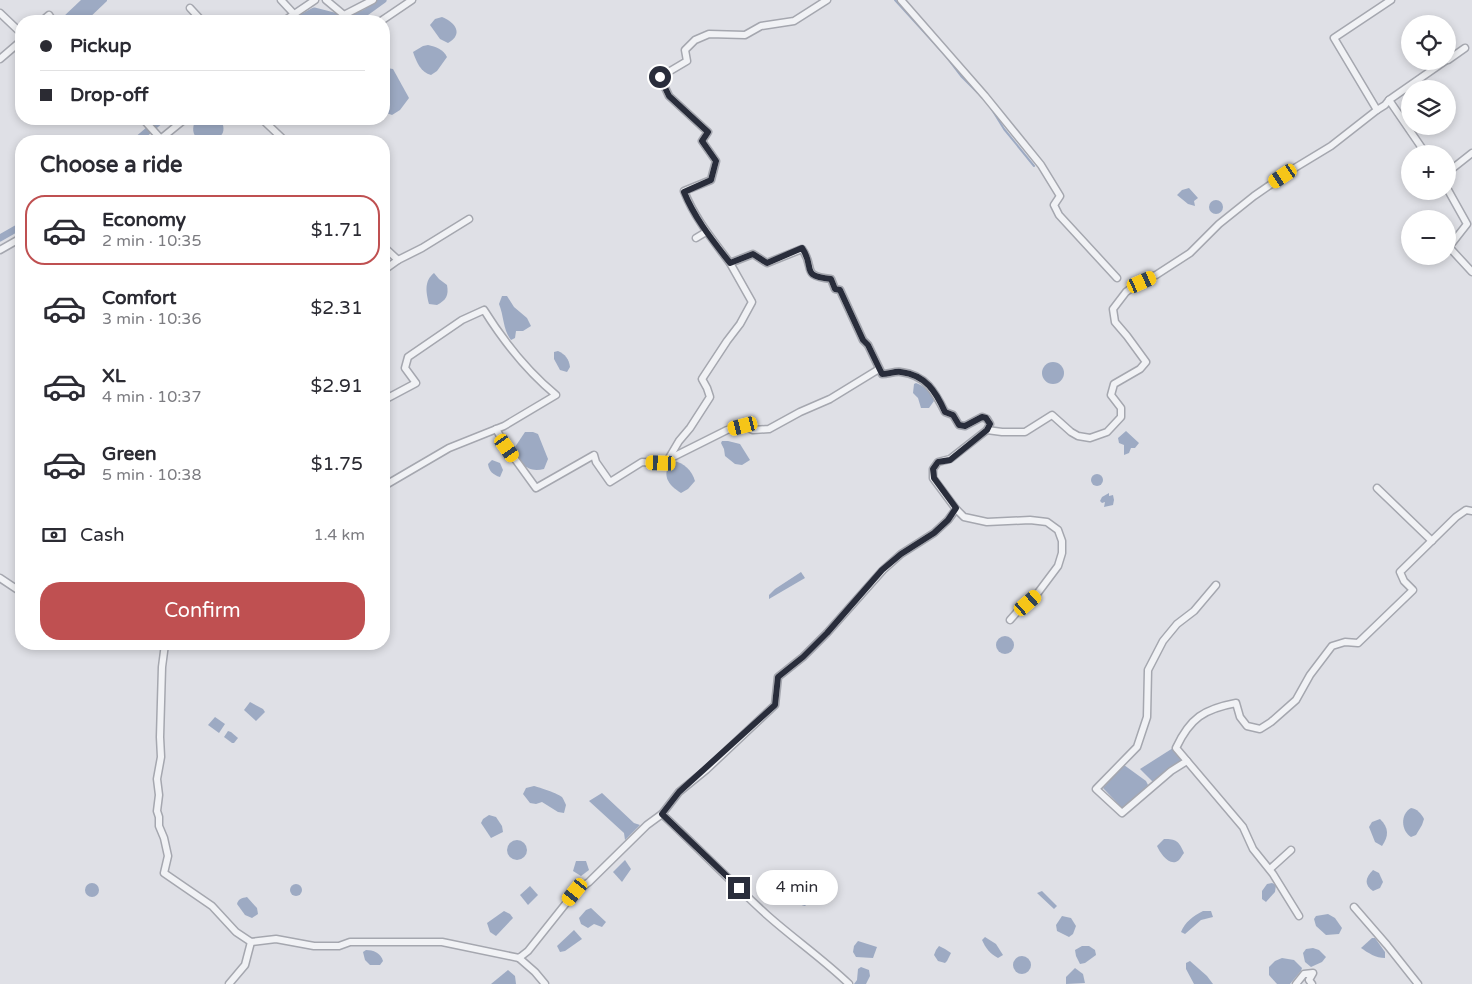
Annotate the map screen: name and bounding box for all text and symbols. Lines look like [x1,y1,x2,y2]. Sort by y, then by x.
map controls [1401,15,1456,265]
button: locate [1401,15,1456,70]
text: Pickup [70,35,131,57]
route start [649,66,671,88]
button: layers [1401,80,1456,135]
text: Drop-off [70,84,149,106]
button: + [1401,145,1456,200]
text: Choose a ride [40,152,183,178]
car [1266,161,1299,191]
icon: car [42,208,87,253]
text: Economy [102,209,186,231]
button: − [1401,210,1456,265]
text: $1.71 [311,219,363,241]
text: 2 min · 10:35 [102,231,201,251]
car [1125,269,1158,295]
icon: car [42,286,87,331]
text: Comfort [102,287,176,309]
text: $2.31 [311,297,363,319]
text: 3 min · 10:36 [102,309,201,329]
icon: car [42,364,87,409]
text: XL [102,365,126,387]
text: $2.91 [311,375,363,397]
text: 4 min · 10:37 [102,387,201,407]
car [726,415,759,437]
car [492,431,521,465]
icon: car [42,442,87,487]
text: Green [102,443,156,465]
text: $1.75 [311,453,363,475]
car [645,455,676,471]
text: 5 min · 10:38 [102,465,201,485]
icon: cash [40,521,68,549]
text: Cash [80,524,125,546]
text: 1.4 km [313,525,365,545]
button: Confirm [40,582,365,640]
car [1011,587,1044,619]
callout: 4 min [756,870,839,906]
car [559,876,590,908]
route end [728,877,750,899]
text: 4 min [776,877,818,897]

